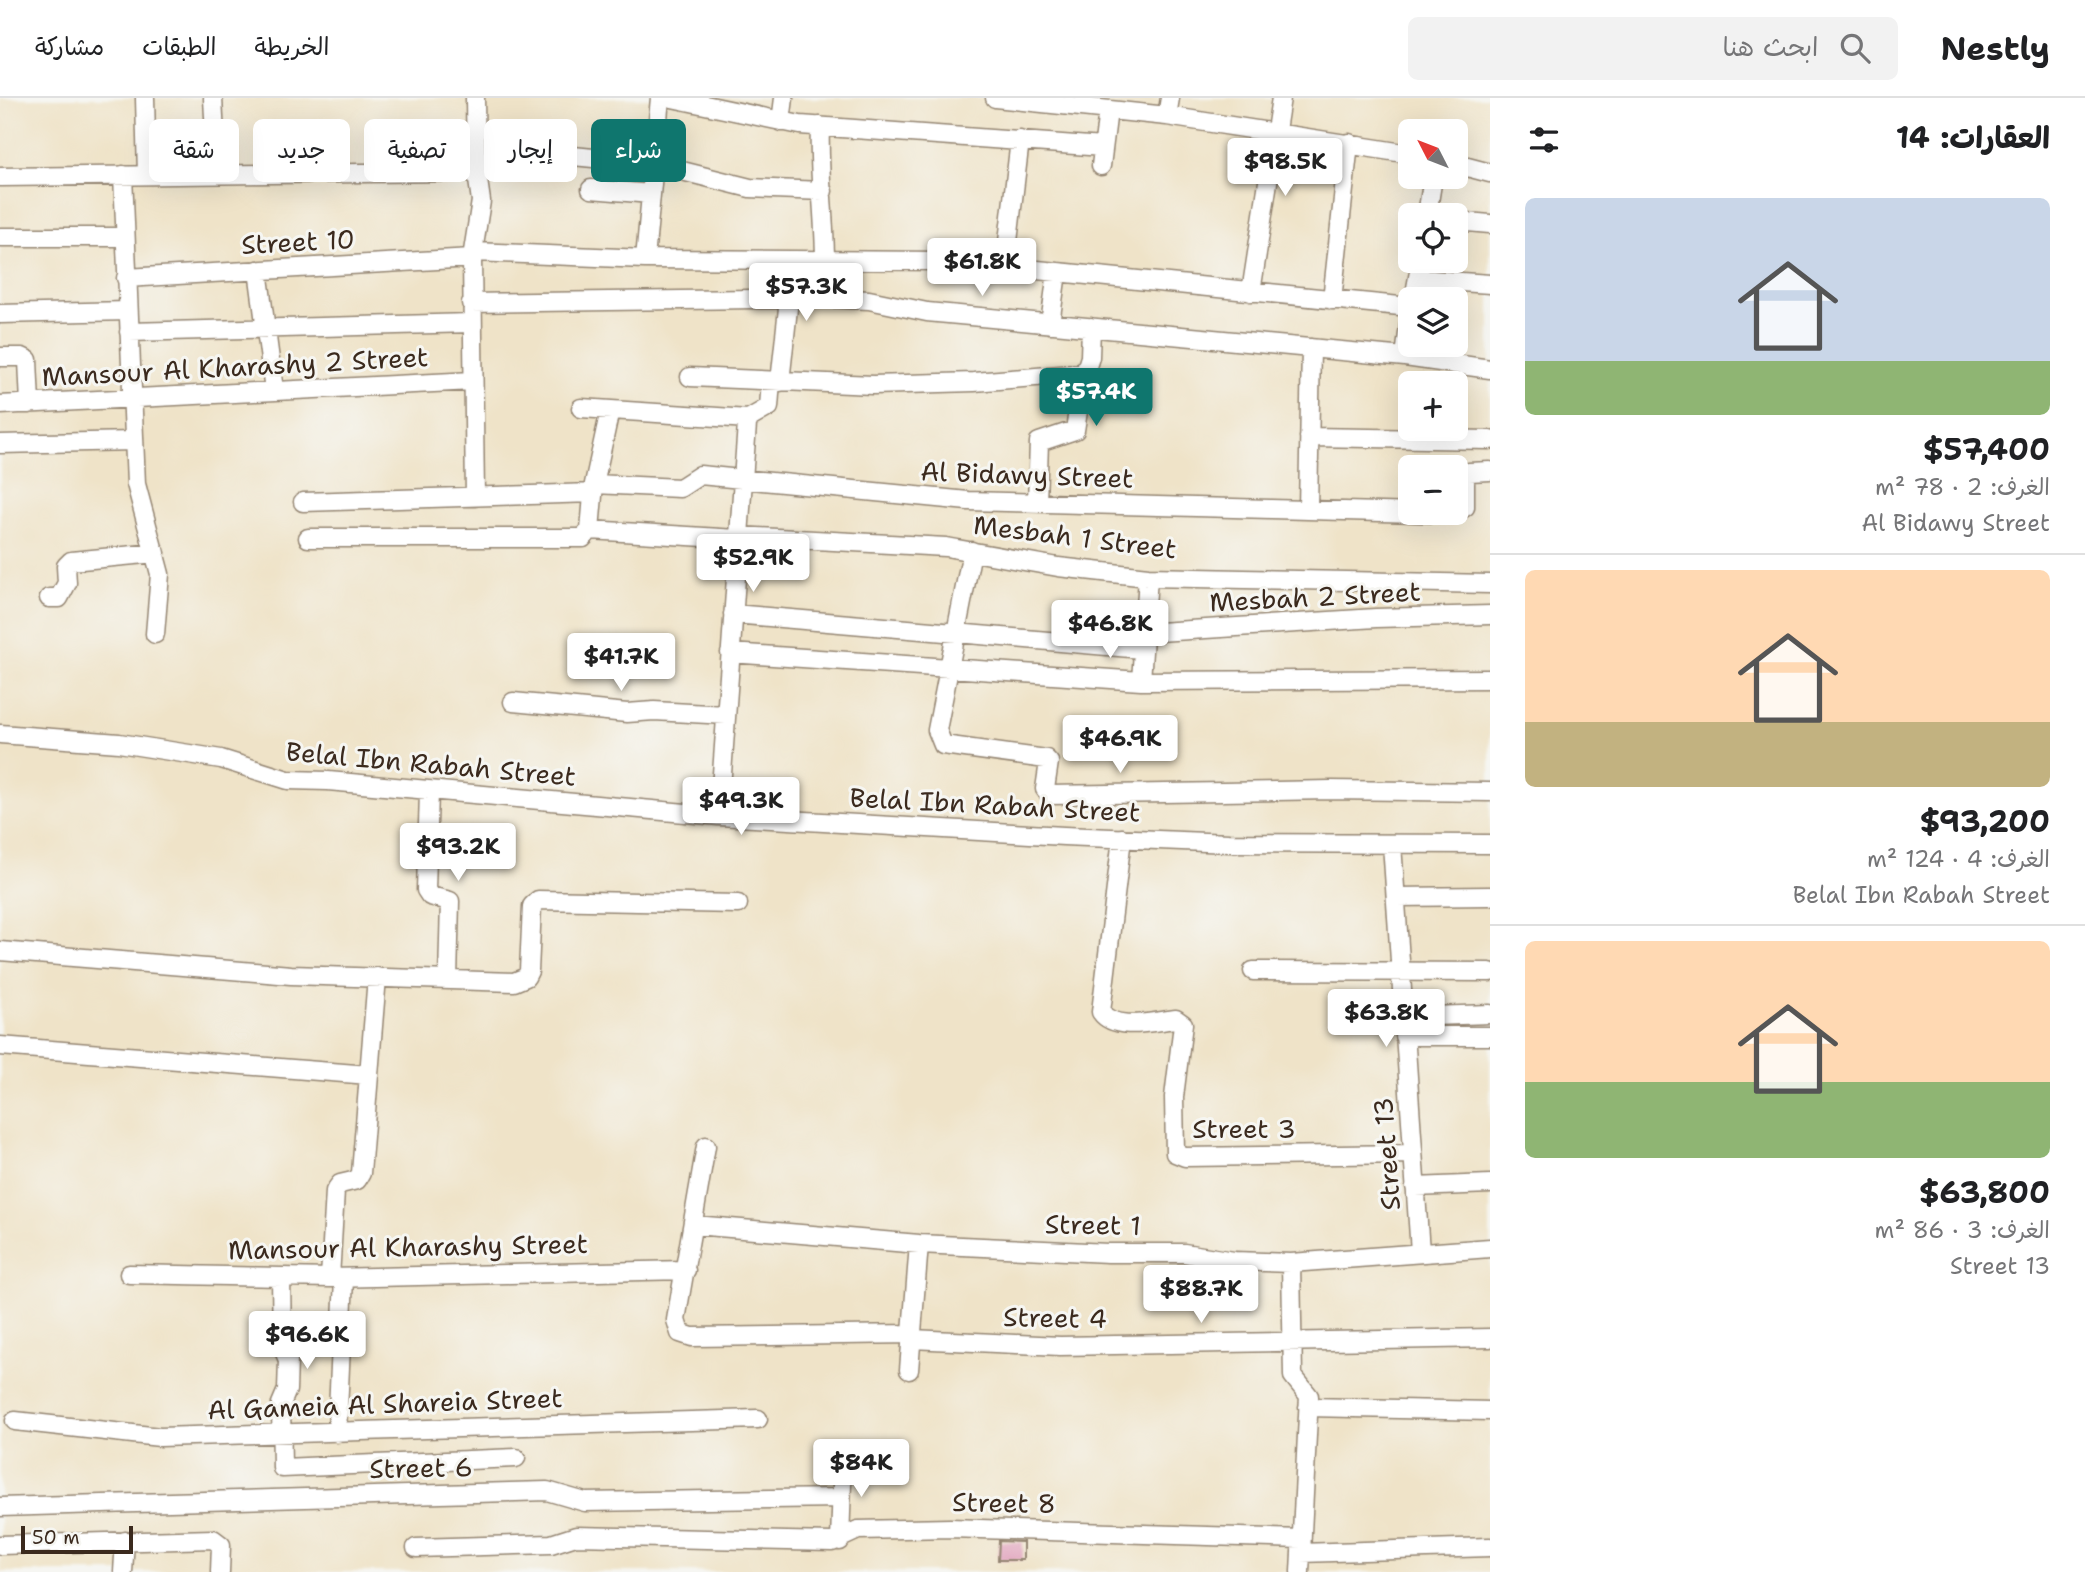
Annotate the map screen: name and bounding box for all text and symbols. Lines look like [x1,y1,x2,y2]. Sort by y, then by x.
search box [1408,17,1898,80]
text: Nestly [1940,26,2050,71]
text: ابحث هنا [1723,29,1818,64]
icon: search [1836,29,1874,67]
text: مشاركة [35,31,104,63]
text: الطبقات [142,31,217,63]
text: الخريطة [255,31,329,63]
text: العقارات: 14 [1896,117,2050,158]
chip: شقة [149,119,239,182]
chip: جديد [253,119,350,182]
chip: تصفية [364,119,470,182]
chip: إيجار [484,119,577,182]
chip: شراء [591,119,686,182]
north arrow [1398,119,1468,189]
map controls [1398,119,1468,525]
icon: filters [1525,121,1563,159]
pin: $98.5K [1228,139,1342,198]
text: $98.5K [1243,146,1327,176]
button: locate [1398,203,1468,273]
street label: Street 10 [240,221,356,262]
pin: $61.8K [925,238,1039,298]
icon: home [1725,243,1851,369]
text: $61.8K [943,246,1021,276]
pin: $57.3K [749,264,863,323]
text: $57.3K [765,271,847,301]
button: layers [1398,287,1468,357]
street label: Mansour Al Kharashy 2 Street [41,339,429,394]
pin: $57.4K [1039,368,1153,428]
button: + [1398,371,1468,441]
text: $57.4K [1055,376,1137,406]
text: $57,400 [1923,429,2050,470]
street label: Al Bidawy Street [920,453,1134,496]
button: − [1398,455,1468,525]
text: الغرف: 2 · 78 m² [1875,472,2050,502]
street label: Mesbah 1 Street [972,507,1179,566]
text: Al Bidawy Street [1862,508,2050,538]
pin: $52.9K [696,534,810,594]
text: $52.9K [713,542,793,572]
street label: Mesbah 2 Street [1208,573,1421,620]
pin: $46.8K [1053,601,1167,660]
text: $46.8K [1067,608,1153,638]
icon: home [1725,615,1851,741]
pin: $41.7K [564,634,678,693]
text: $41.7K [583,641,659,671]
pin: $46.9K [1063,716,1177,775]
text: $46.9K [1079,723,1161,753]
street label: Belal Ibn Rabah Street [285,733,577,794]
pin: $49.3K [684,778,798,837]
street label: Belal Ibn Rabah Street [849,779,1141,830]
text: $49.3K [699,785,784,815]
text: $93,200 [1920,801,2050,842]
pin: $93.2K [401,824,515,883]
text: $93.2K [416,831,500,861]
text: الغرف: 4 · 124 m² [1867,844,2050,874]
text: Belal Ibn Rabah Street [1793,880,2050,910]
icon: home [1725,986,1851,1112]
pin: $63.8K [1329,990,1443,1049]
text: $63.8K [1344,997,1428,1027]
street label: Street 13 [1365,1096,1408,1212]
street label: Street 3 [1192,1111,1296,1146]
text: $63,800 [1919,1172,2050,1213]
street label: Street 1 [1045,1206,1141,1243]
text: الغرف: 3 · 86 m² [1875,1215,2050,1245]
street label: Mansour Al Kharashy Street [228,1226,588,1267]
text: Street 13 [1950,1251,2050,1281]
pin: $88.7K [1144,1266,1258,1325]
text: $88.7K [1159,1273,1243,1303]
street label: Street 4 [1003,1299,1107,1336]
pin: $96.6K [250,1312,364,1371]
text: $96.6K [265,1319,349,1349]
street label: Al Gameia Al Shareia Street [207,1380,563,1427]
pin: $84K [820,1440,902,1499]
text: $84K [829,1447,893,1477]
street label: Street 6 [369,1449,473,1486]
street label: Street 8 [952,1484,1056,1521]
scale bar [21,1523,133,1555]
text: 50 m [32,1525,80,1550]

